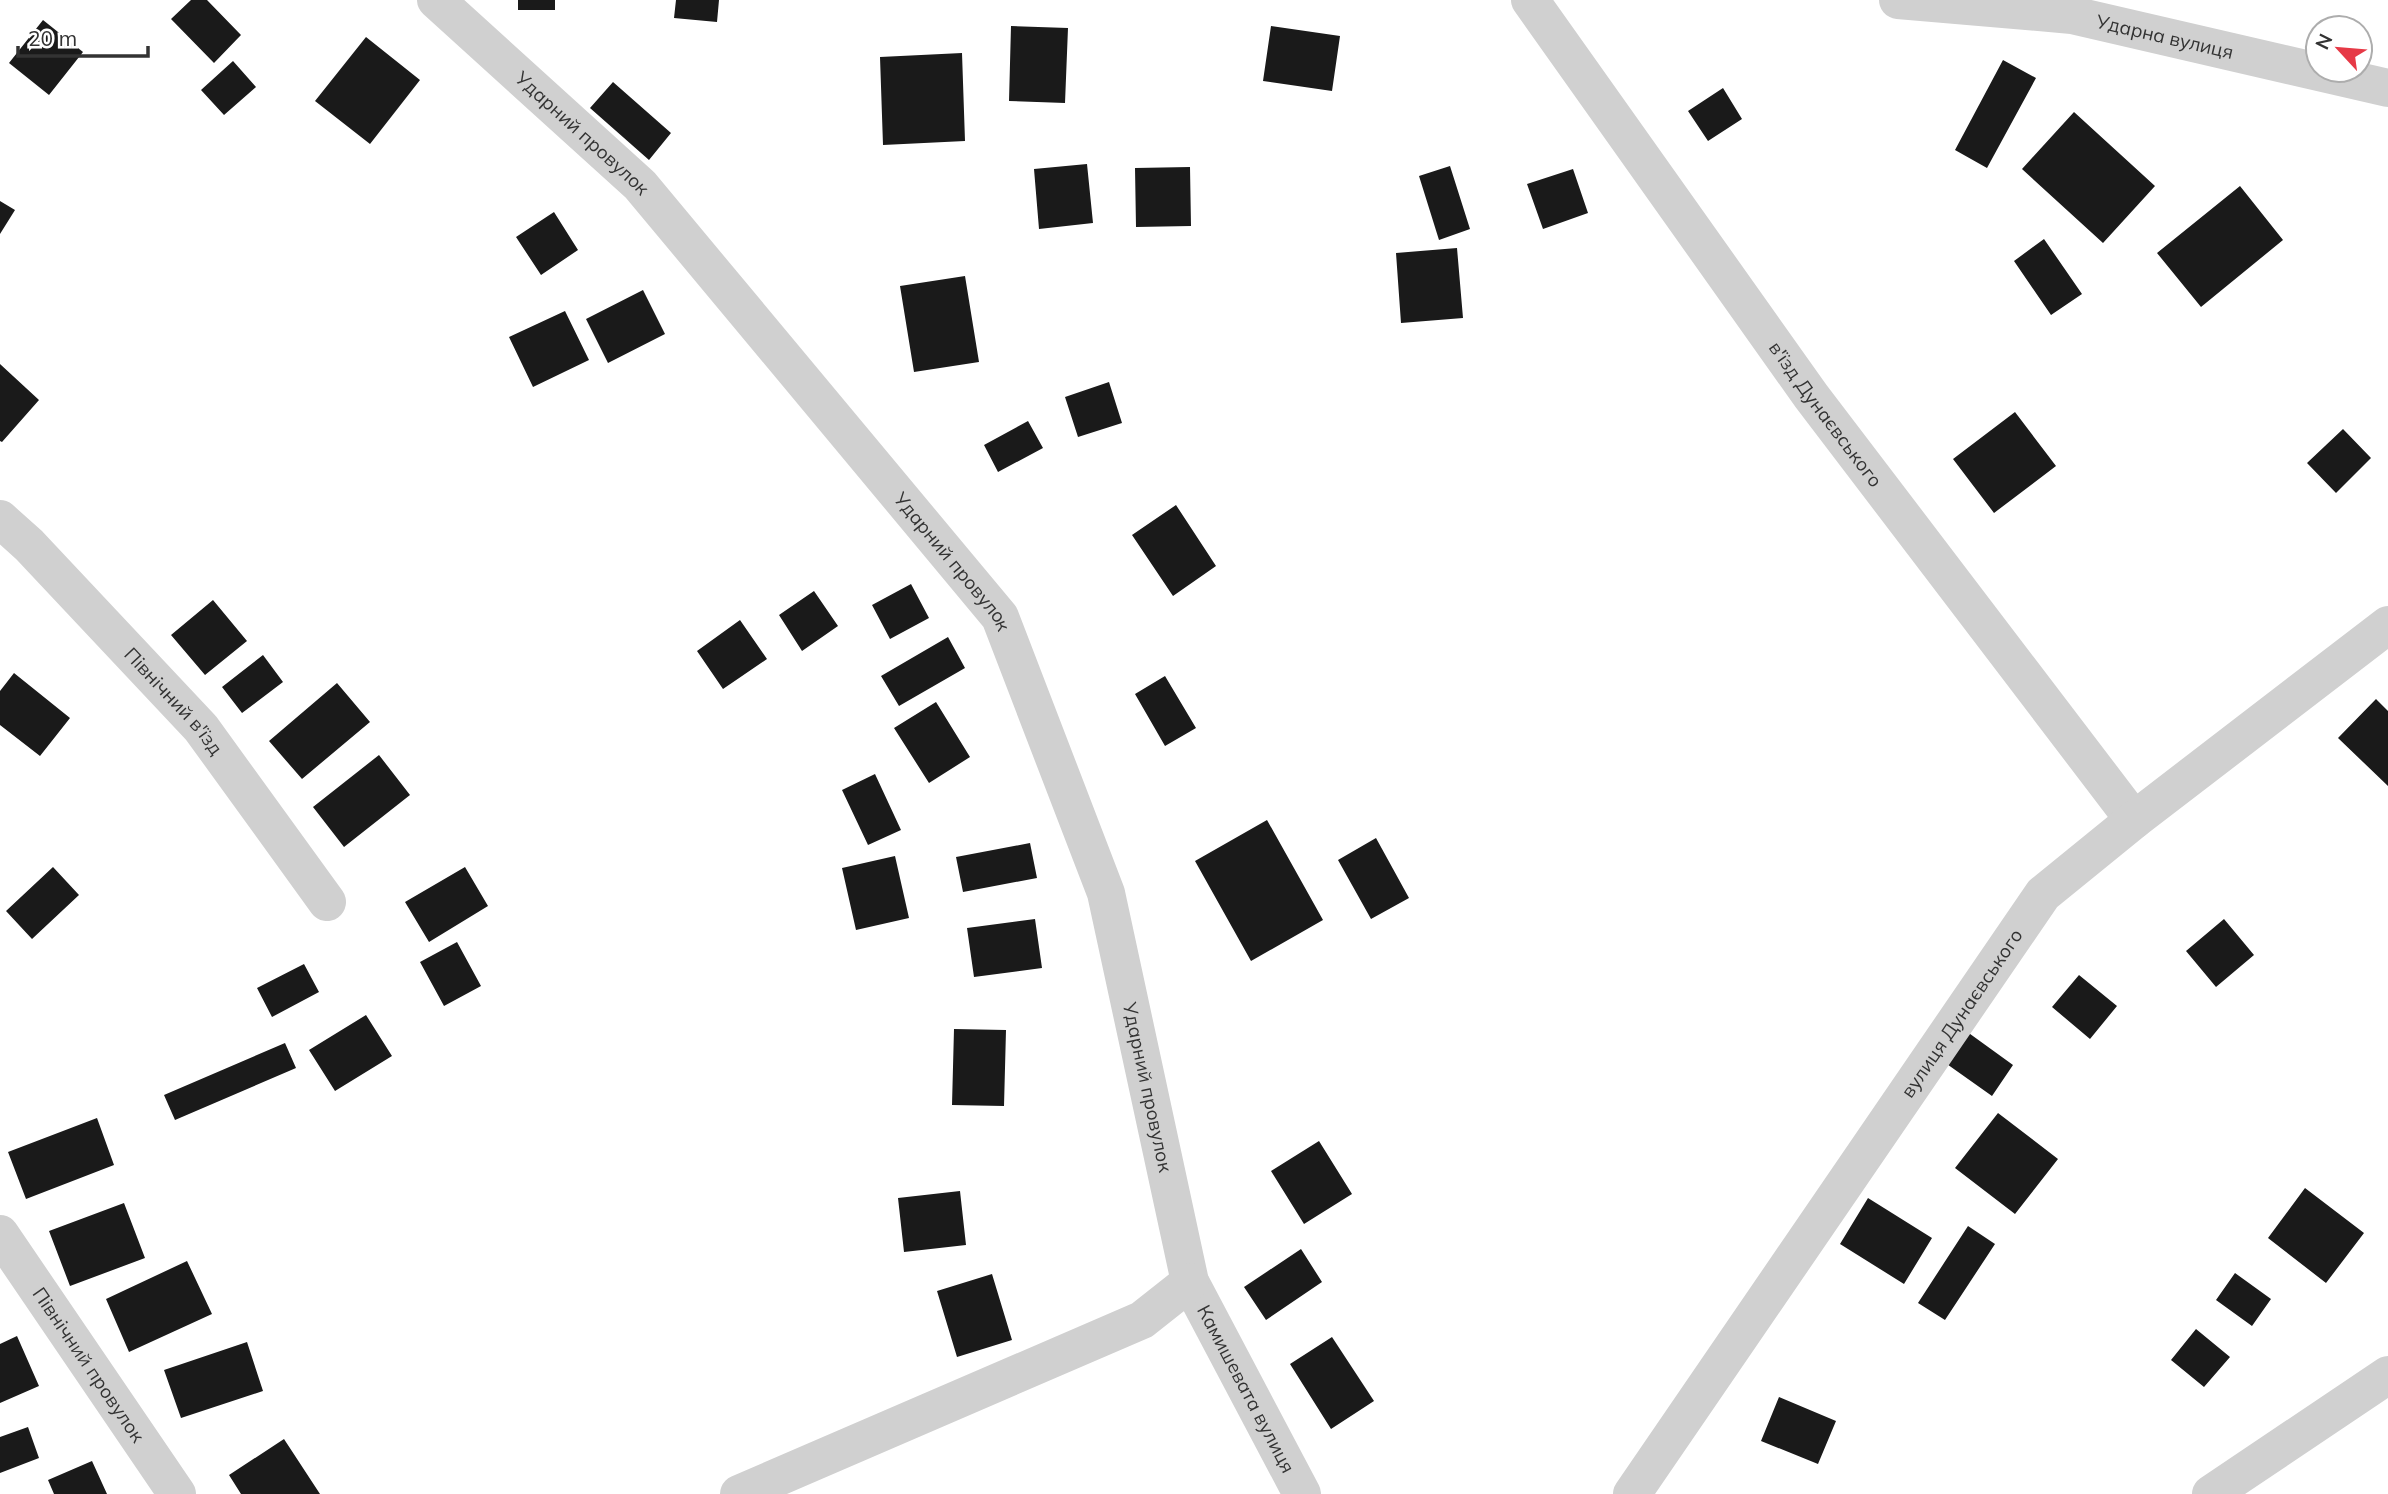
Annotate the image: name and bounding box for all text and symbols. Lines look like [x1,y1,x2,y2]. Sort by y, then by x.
street label: Ударна вулиця [2093,9,2236,64]
scale bar [18,14,147,58]
north arrow [2304,14,2374,84]
text: 20 m [28,25,77,51]
text: N [2310,30,2338,53]
street label: Ударний провулок [510,65,656,200]
street label: в'їзд Дунаєвського [1764,337,1888,492]
street label: Ударний провулок [888,486,1016,635]
street label: Північний в'їзд [119,642,229,760]
street label: вулиця Дунаєвського [1895,924,2028,1102]
street label: Ударний провулок [1118,999,1178,1175]
street label: Північний провулок [28,1282,151,1447]
street label: Камишевата вулиця [1192,1301,1301,1477]

